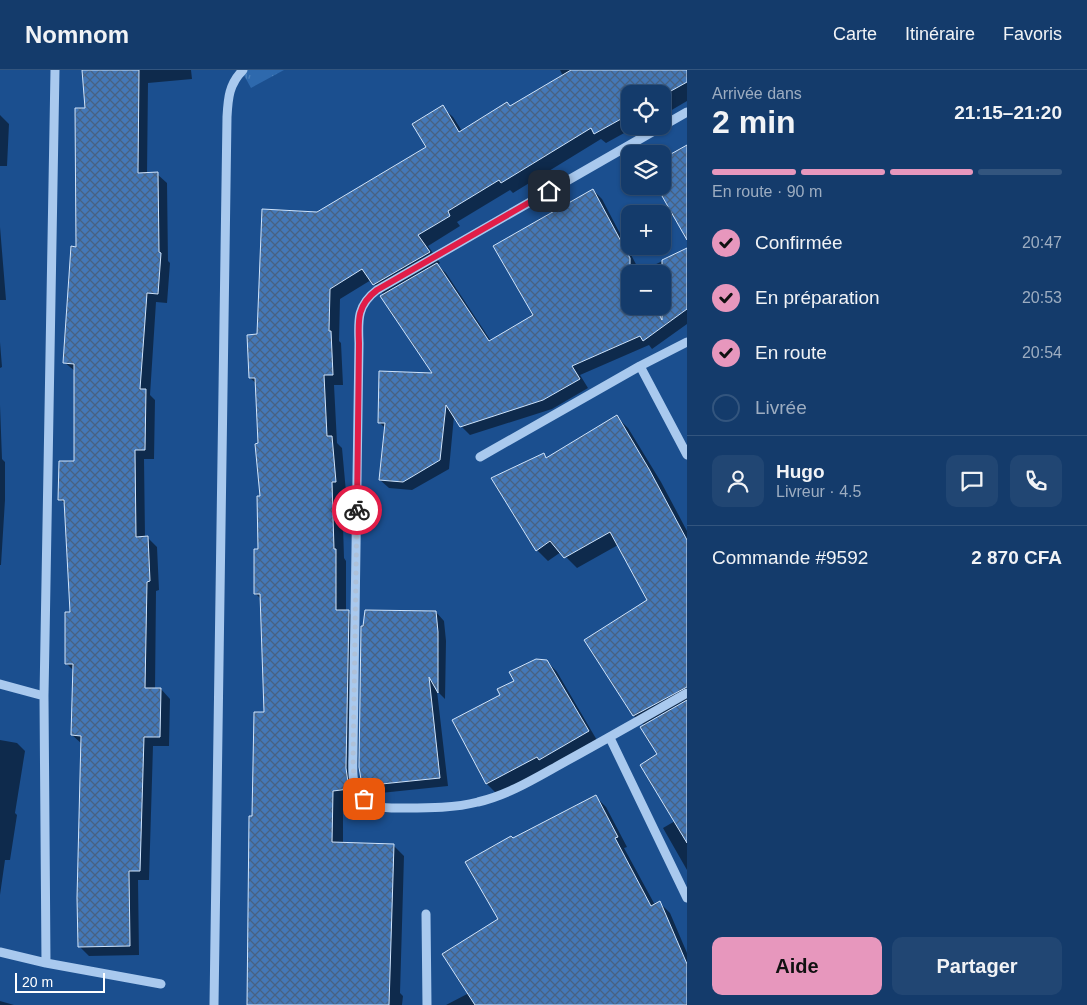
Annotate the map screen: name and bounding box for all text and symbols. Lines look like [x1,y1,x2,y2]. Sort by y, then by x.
text: Nomnom [25,21,129,48]
text: Carte [833,24,877,44]
text: Itinéraire [905,24,975,44]
text: Favoris [1003,24,1062,44]
map controls [621,85,671,315]
button: locate [621,85,671,135]
text: Arrivée dans [712,85,802,102]
text: 21:15–21:20 [954,102,1062,123]
text: 2 min [712,104,796,140]
button: layers [621,145,671,195]
pin [528,170,570,212]
icon: home [535,177,563,205]
text: En route · 90 m [712,183,822,200]
button: + [621,205,671,255]
icon: check [712,229,740,257]
text: Confirmée [755,232,843,253]
text: 20:47 [1022,234,1062,251]
button: − [621,265,671,315]
icon: check [712,284,740,312]
text: En préparation [755,287,880,308]
text: 20:53 [1022,289,1062,306]
icon: check [712,339,740,367]
text: En route [755,342,827,363]
text: 20:54 [1022,344,1062,361]
text: Livrée [755,397,807,418]
button: person [712,455,764,507]
button: chat [946,455,998,507]
button: phone [1010,455,1062,507]
text: Hugo [776,461,825,482]
text: Livreur · 4.5 [776,483,861,500]
courier [332,485,382,535]
icon: bike [343,496,371,524]
text: Commande #9592 [712,547,868,568]
text: 2 870 CFA [971,547,1062,568]
pin [343,778,385,820]
icon: bag [350,785,378,813]
button: Aide [712,937,882,995]
button: Partager [892,937,1062,995]
scale bar [15,970,105,993]
text: 20 m [22,974,53,990]

